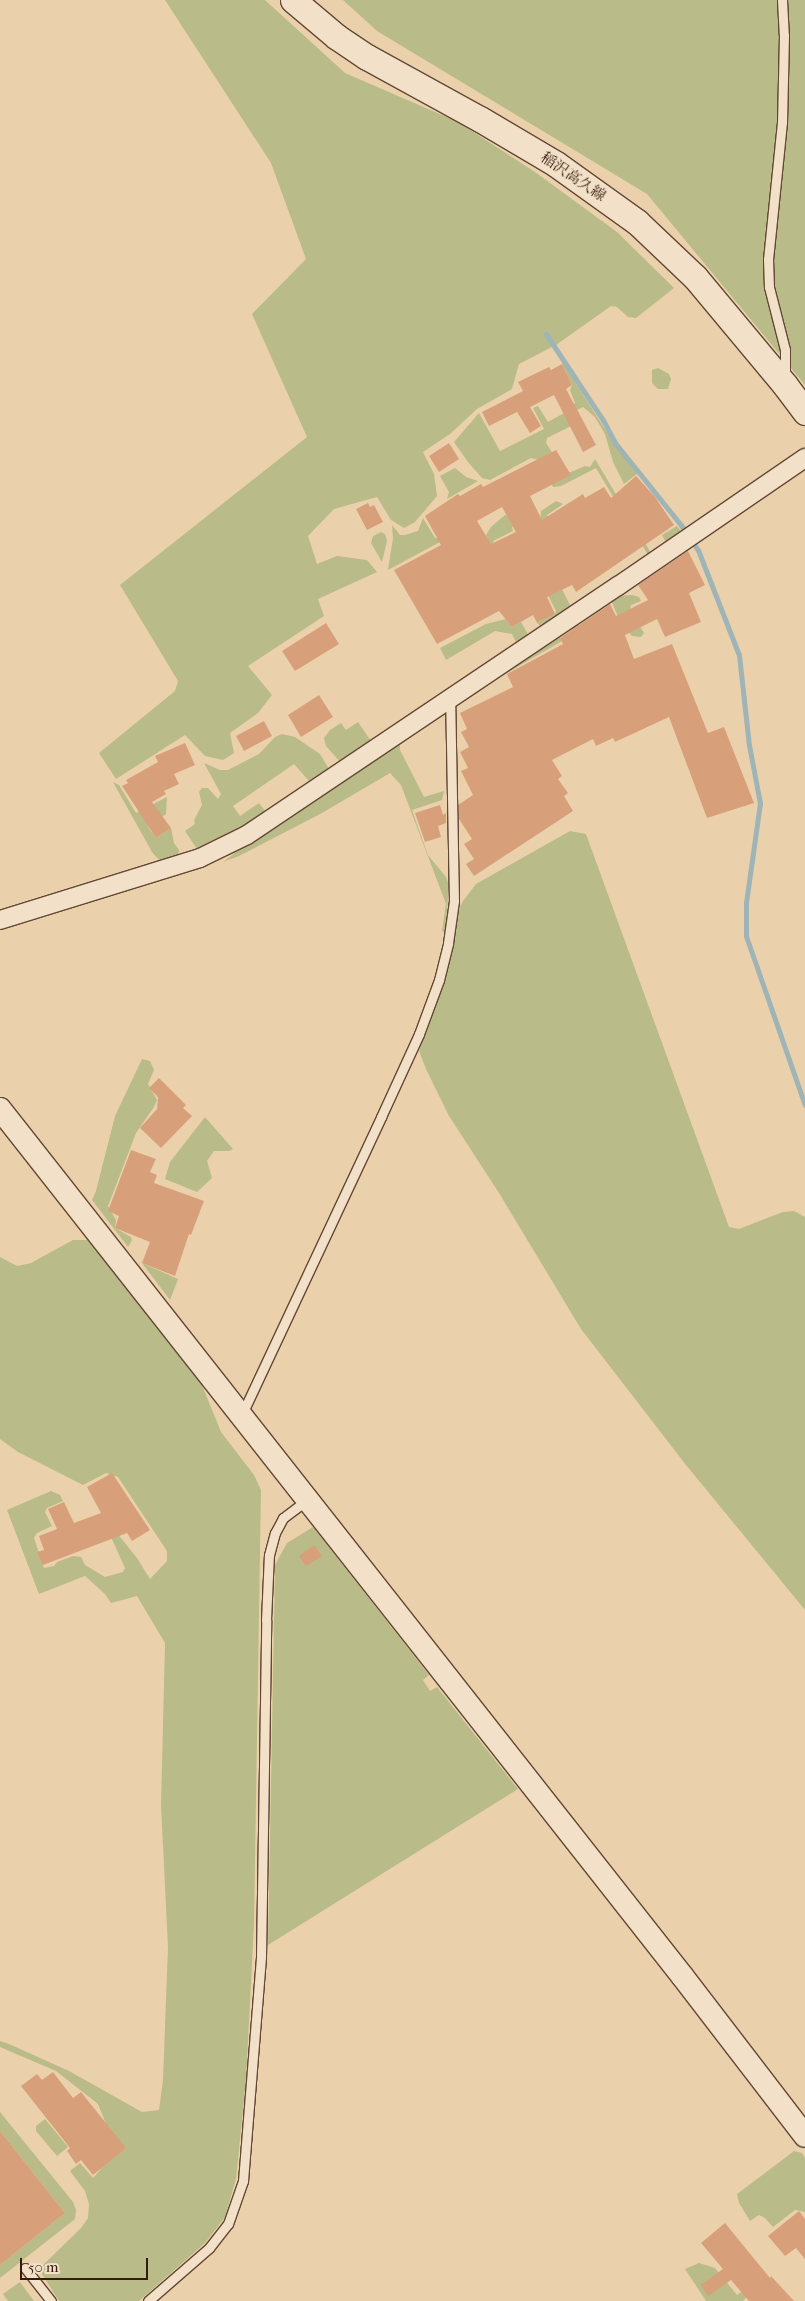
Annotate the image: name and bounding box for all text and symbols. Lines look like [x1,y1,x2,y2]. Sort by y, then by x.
street label: 稲沢高久線 [537,149,609,205]
scale bar [22,2248,150,2280]
text: 50 m [28,2258,58,2276]

